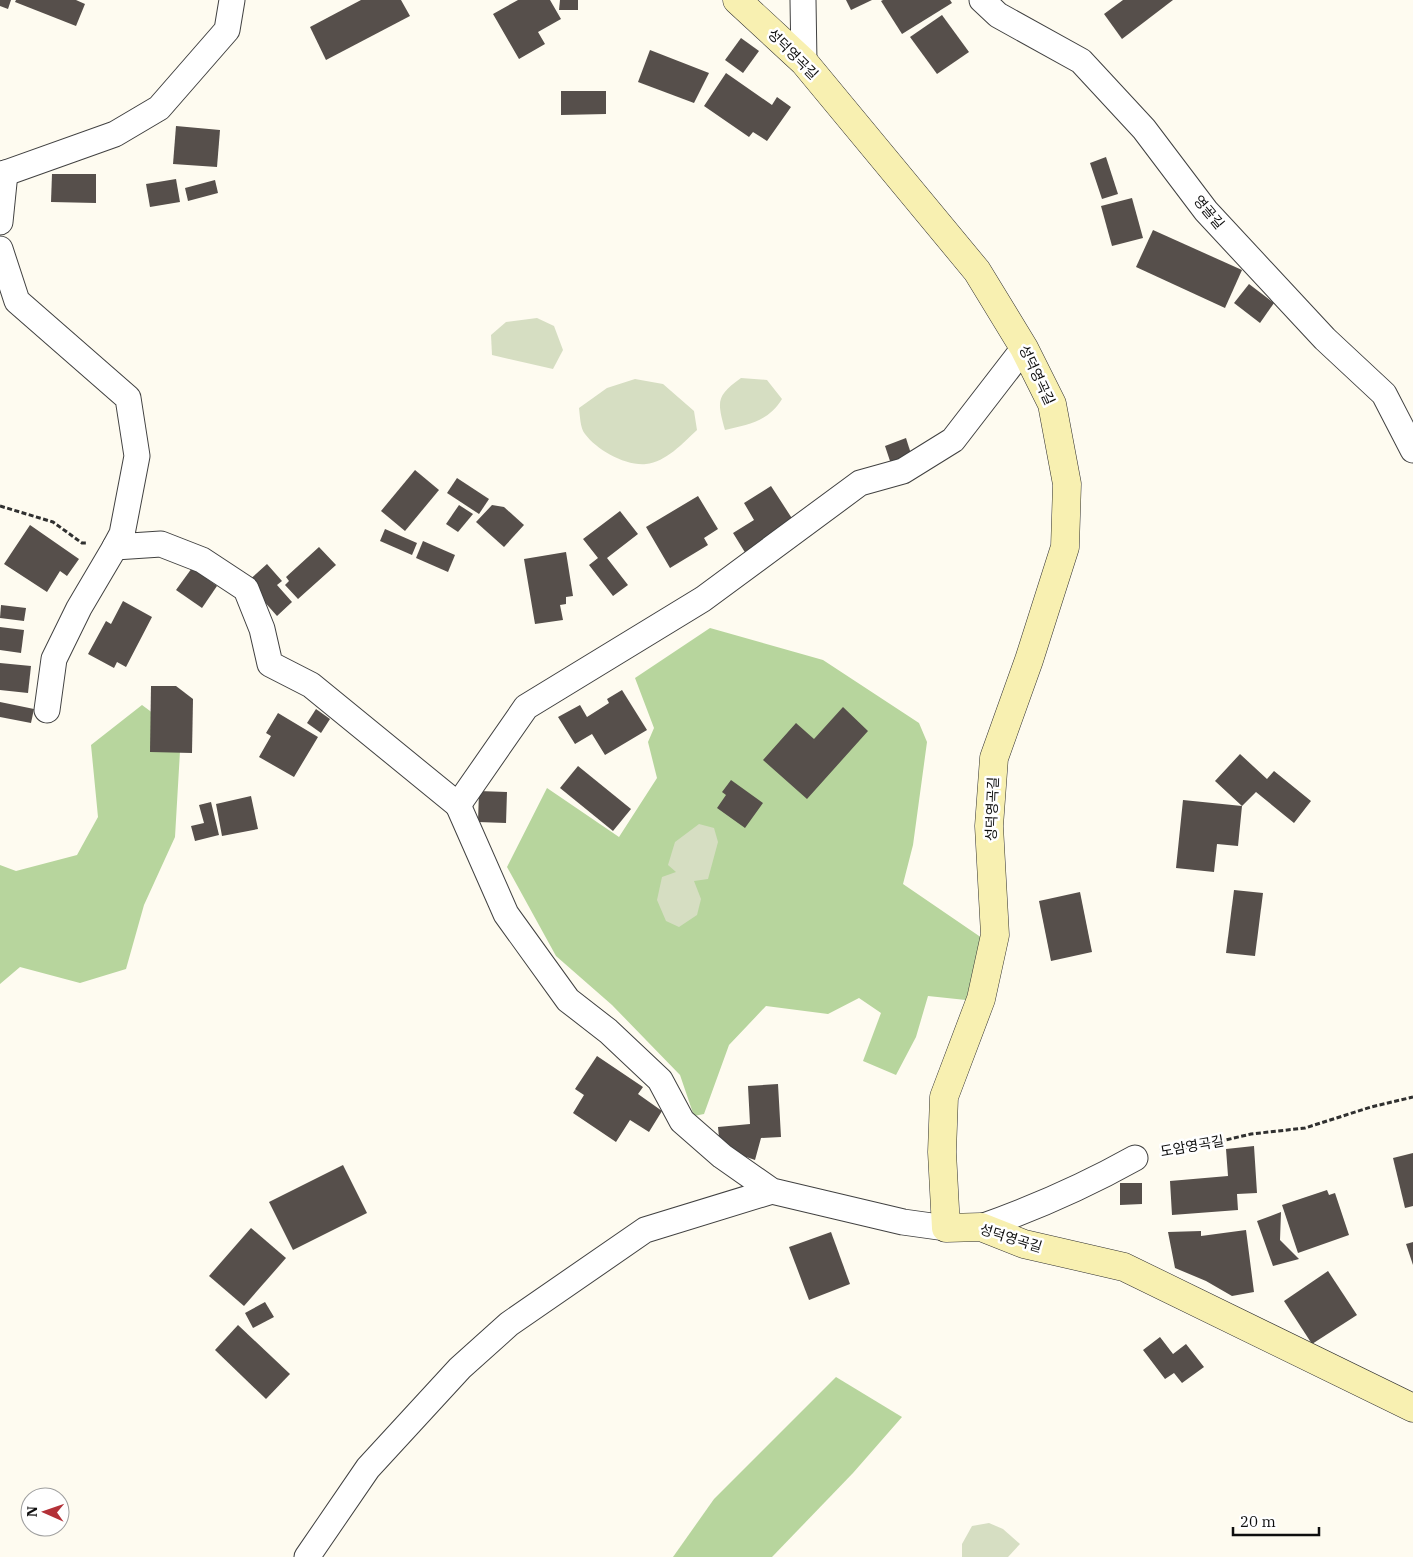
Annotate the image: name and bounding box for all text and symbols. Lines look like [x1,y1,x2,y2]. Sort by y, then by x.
street label: 성덕영곡길 [764,25,822,83]
street label: 영골길 [1190,191,1228,233]
street label: 성덕영곡길 [1015,342,1059,408]
street label: 성덕영곡길 [982,777,1002,841]
street label: 도암영곡길 [1159,1132,1225,1160]
street label: 성덕영곡길 [978,1220,1044,1256]
north arrow [20,1487,70,1537]
scale bar [1233,1504,1319,1536]
text: N [23,1506,41,1517]
text: 20 m [1240,1512,1276,1531]

